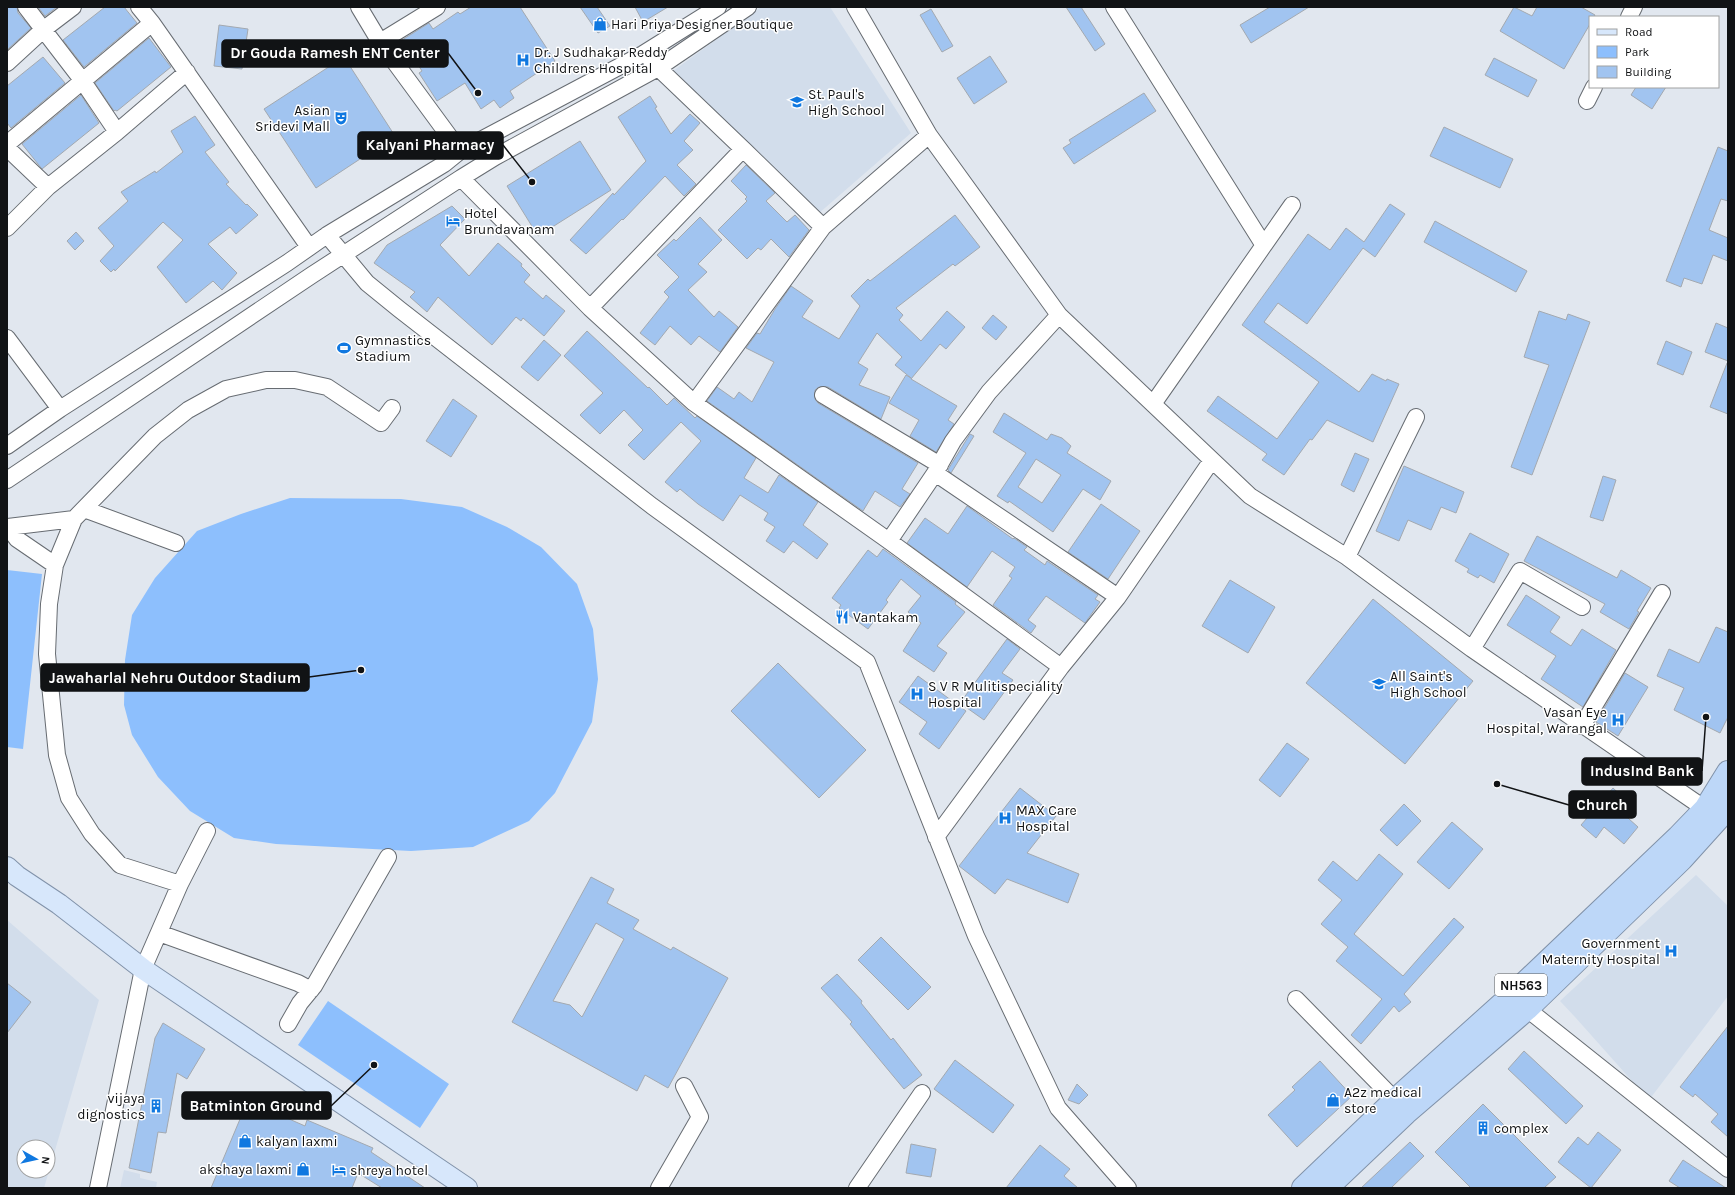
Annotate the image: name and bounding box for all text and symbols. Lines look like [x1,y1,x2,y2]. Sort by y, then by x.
shop icon: Hari Priya Designer Boutique [592,16,608,32]
place label: Hari Priya Designer Boutique [611,16,793,33]
legend [1589,16,1719,88]
text: Road [1625,25,1653,39]
callout: Dr Gouda Ramesh ENT Center [222,40,448,67]
text: Dr Gouda Ramesh ENT Center [230,44,440,62]
place label: Dr. J Sudhakar Reddy Childrens Hospital [534,44,668,77]
text: Park [1625,45,1650,59]
hospital icon: Dr. J Sudhakar Reddy Childrens Hospital [515,52,531,68]
text: Building [1625,65,1672,79]
place label: St. Paul's High School [808,86,885,119]
school or university icon: St. Paul's High School [789,94,805,110]
place label: Asian Sridevi Mall [255,102,330,135]
theatre icon: Asian Sridevi Mall [333,110,349,126]
callout: Kalyani Pharmacy [358,132,503,159]
text: Kalyani Pharmacy [366,136,495,154]
place label: Hotel Brundavanam [464,205,555,238]
hotel icon: Hotel Brundavanam [445,213,461,229]
place label: Gymnastics Stadium [355,332,431,365]
sports icon: Gymnastics Stadium [336,340,352,356]
restaurant icon: Vantakam [834,609,850,625]
place label: Vantakam [853,609,918,626]
callout: Jawaharlal Nehru Outdoor Stadium [41,664,309,691]
place label: All Saint's High School [1390,668,1467,701]
text: Jawaharlal Nehru Outdoor Stadium [49,669,301,687]
school or university icon: All Saint's High School [1371,676,1387,692]
place label: S V R Mulitispeciality Hospital [928,678,1063,711]
hospital icon: S V R Mulitispeciality Hospital [909,686,925,702]
place label: Vasan Eye Hospital, Warangal [1487,704,1607,737]
hospital icon: Vasan Eye Hospital, Warangal [1610,712,1626,728]
callout: IndusInd Bank [1582,758,1702,785]
text: IndusInd Bank [1590,762,1694,780]
callout: Church [1569,791,1636,818]
text: Church [1576,796,1628,814]
place label: MAX Care Hospital [1016,802,1077,835]
hospital icon: MAX Care Hospital [997,810,1013,826]
place label: Government Maternity Hospital [1542,935,1660,968]
hospital icon: Government Maternity Hospital [1663,943,1679,959]
road number: NH563 [1495,974,1547,996]
place label: A2z medical store [1344,1084,1422,1117]
place label: vijaya dignostics [77,1090,145,1123]
callout: Batminton Ground [182,1092,331,1119]
shop icon: A2z medical store [1325,1092,1341,1108]
text: Batminton Ground [190,1097,322,1115]
building icon: vijaya dignostics [148,1098,164,1114]
building icon: complex [1475,1120,1491,1136]
place label: complex [1494,1120,1548,1137]
shop icon: kalyan laxmi [237,1133,253,1149]
place label: kalyan laxmi [256,1133,338,1150]
north arrow [16,1139,56,1179]
text: N [38,1156,52,1165]
place label: akshaya laxmi [199,1161,292,1178]
shop icon: akshaya laxmi [295,1161,311,1177]
hotel icon: shreya hotel [331,1162,347,1178]
place label: shreya hotel [350,1162,428,1179]

